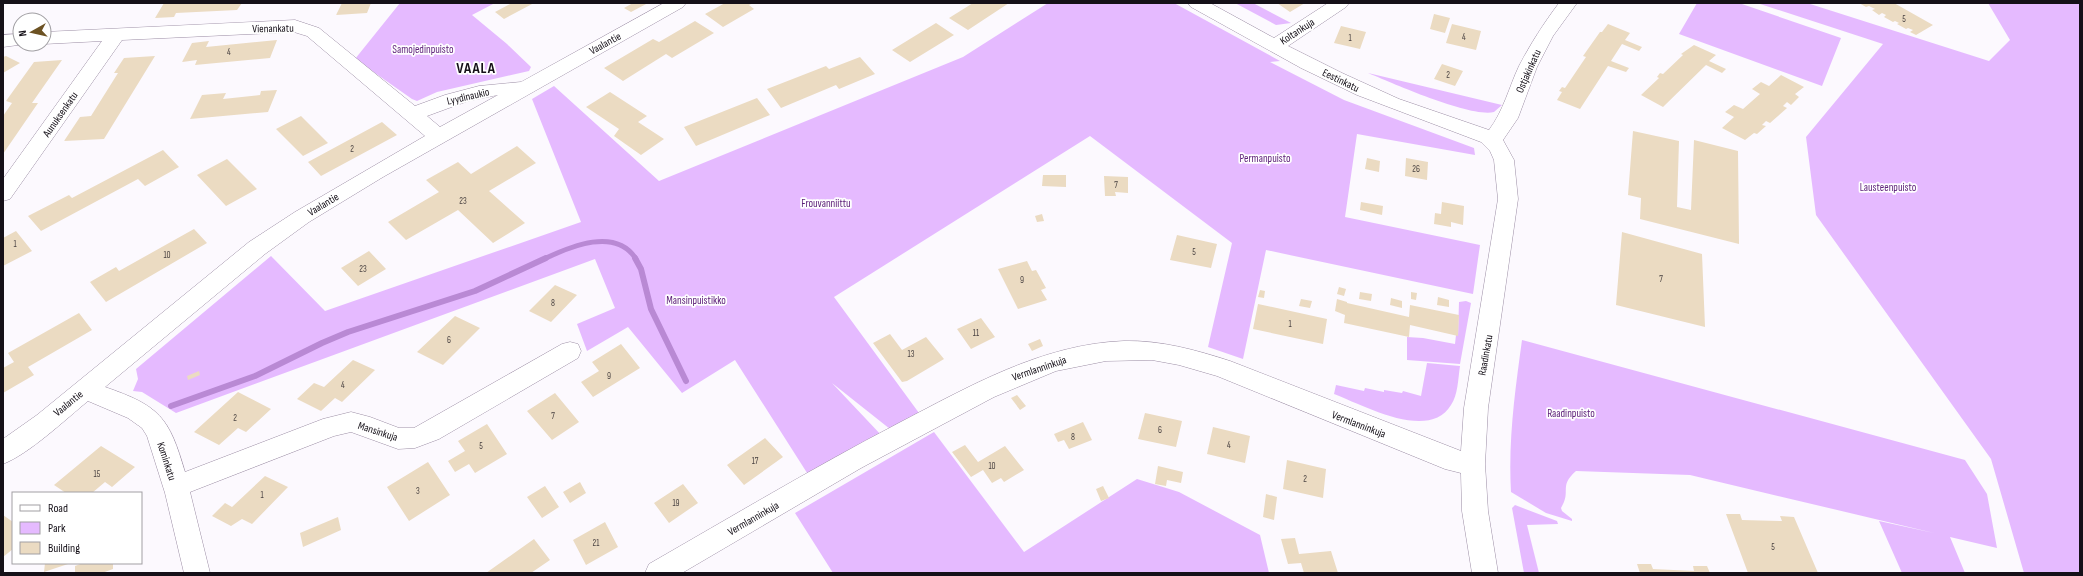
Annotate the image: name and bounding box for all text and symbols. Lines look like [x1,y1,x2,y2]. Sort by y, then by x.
north arrow [12,12,52,52]
house number: 5 [1902,14,1906,25]
street label: Koltankuja [1278,15,1317,47]
street label: Vienankatu [252,22,294,35]
text: N [16,29,29,37]
street label: Vaalantie [587,30,623,57]
house number: 4 [1462,32,1466,43]
house number: 1 [1348,33,1352,44]
park label: Samojedinpuisto [392,43,454,56]
house number: 4 [227,47,231,58]
street label: Ostjakinkatu [1513,47,1544,95]
district label: VAALA [456,59,496,78]
street label: Eestinkatu [1320,66,1362,95]
house number: 2 [1446,70,1450,81]
street label: Lyydinaukio [446,85,491,108]
street label: Aunuksenkatu [40,89,81,140]
house number: 2 [350,144,354,155]
park label: Permanpuisto [1239,152,1291,165]
house number: 26 [1412,164,1420,175]
house number: 7 [1114,180,1118,191]
park label: Lausteenpuisto [1860,181,1917,194]
street label: Vaalantie [305,190,341,219]
house number: 23 [459,196,467,207]
park label: Frouvanniittu [801,197,851,210]
house number: 1 [13,239,17,250]
house number: 5 [1192,247,1196,258]
house number: 10 [163,250,171,261]
house number: 23 [359,264,367,275]
house number: 7 [1659,274,1663,285]
house number: 9 [1020,275,1024,286]
park label: Mansinpuistikko [666,294,726,307]
house number: 8 [551,298,555,309]
house number: 1 [1288,319,1292,330]
house number: 11 [973,328,980,339]
street label: Raadinkatu [1476,333,1496,376]
house number: 6 [447,335,451,346]
house number: 13 [908,349,915,360]
street label: Vermlanninkuja [1010,353,1068,384]
house number: 9 [607,371,611,382]
house number: 4 [341,380,345,391]
street label: Vaalantie [51,388,86,419]
park label: Raadinpuisto [1547,407,1595,420]
street label: Vermlanninkuja [1330,408,1388,441]
house number: 7 [551,411,555,422]
house number: 2 [233,413,237,424]
street label: Mansinkuja [356,419,399,444]
house number: 6 [1158,425,1162,436]
house number: 8 [1071,432,1075,443]
street label: Kominkatu [154,440,179,482]
house number: 4 [1227,440,1231,451]
house number: 5 [479,441,483,452]
house number: 17 [752,456,759,467]
house number: 10 [988,461,996,472]
house number: 15 [94,469,101,480]
house number: 2 [1303,474,1307,485]
house number: 3 [416,486,420,497]
house number: 1 [260,490,264,501]
legend [12,492,142,564]
house number: 19 [672,498,680,509]
street label: Vermlanninkuja [725,499,781,538]
text: Road [48,501,68,516]
text: Park [48,521,66,536]
house number: 21 [593,538,600,549]
text: Building [48,541,80,556]
house number: 5 [1771,542,1775,553]

